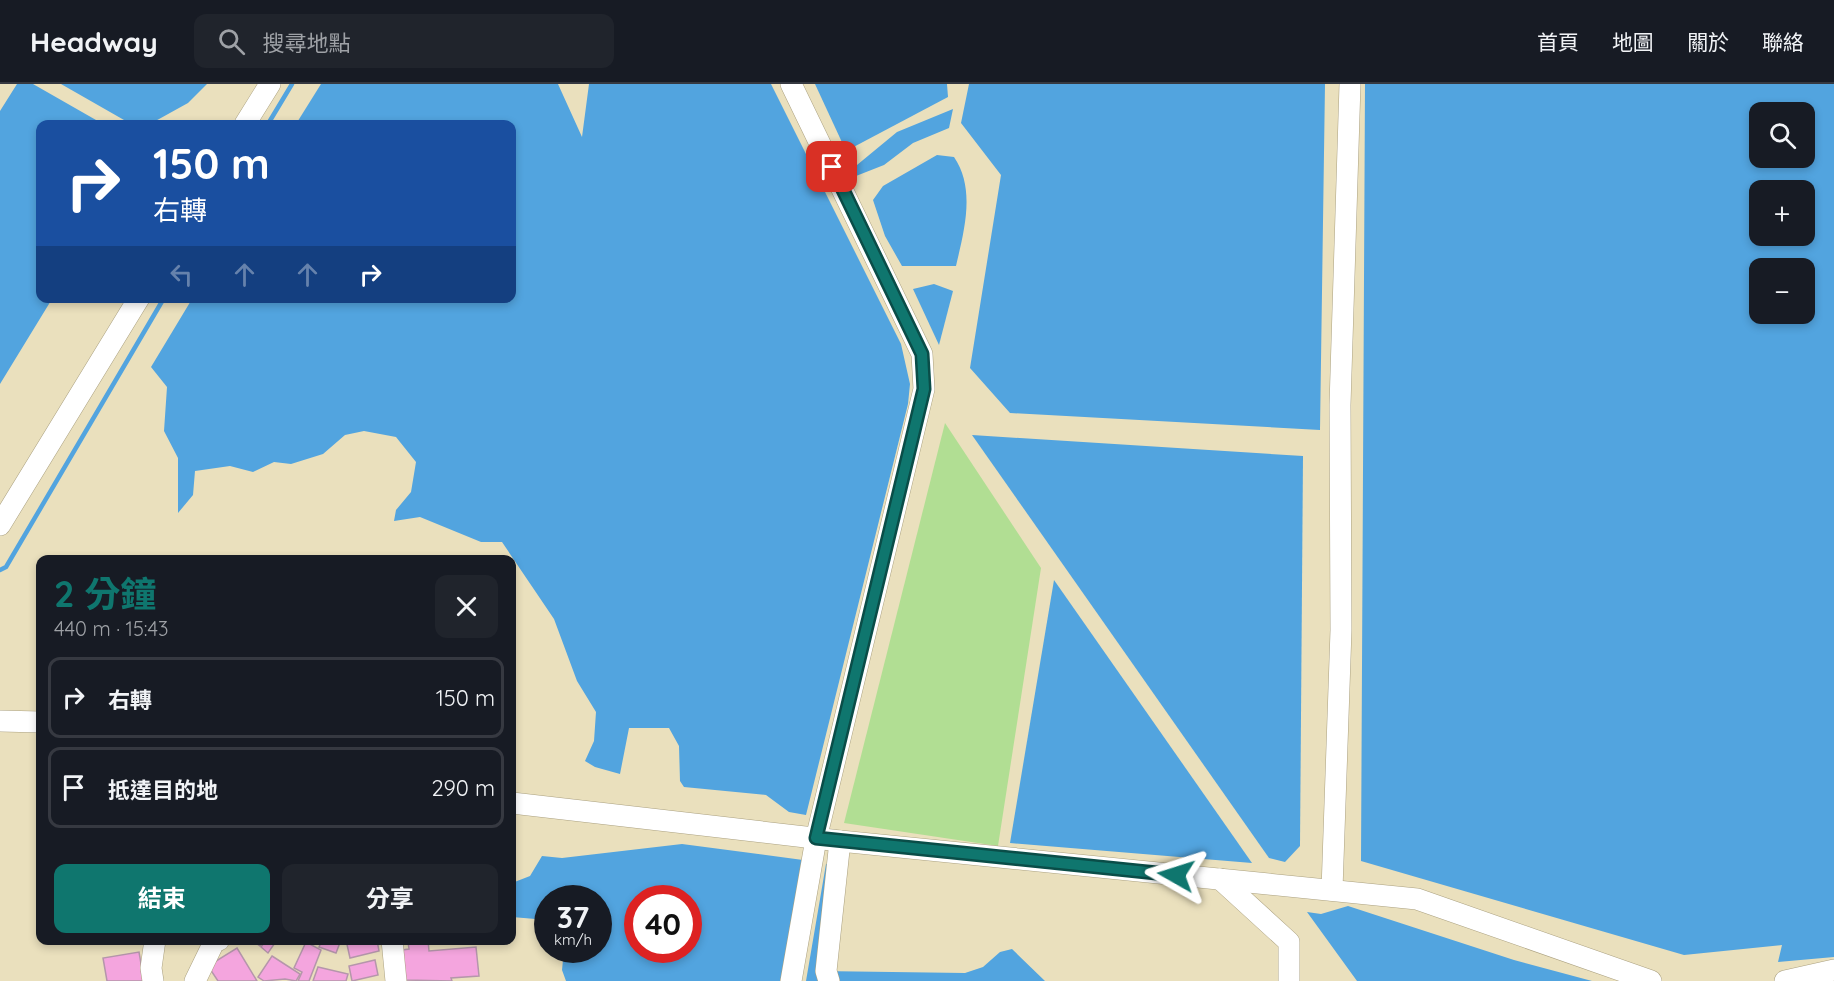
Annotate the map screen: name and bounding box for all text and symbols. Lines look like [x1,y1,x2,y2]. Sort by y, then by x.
search box [194,14,614,68]
text: Headway [30,24,158,59]
icon: search [215,25,248,58]
text: 搜尋地點 [263,29,351,57]
text: 首頁 [1537,29,1579,55]
text: 地圖 [1612,29,1654,55]
text: 關於 [1687,29,1729,55]
text: 聯絡 [1762,29,1804,55]
map controls [1749,102,1815,324]
button: search [1749,102,1815,168]
text: 150 m [153,137,270,190]
pin [806,141,857,192]
icon: right [54,144,132,222]
icon: arrive [815,150,848,183]
button: + [1749,180,1815,246]
text: 右轉 [153,193,207,227]
icon: left [165,258,198,291]
icon: ahead [228,258,261,291]
icon: ahead [291,258,324,291]
icon: right [354,258,387,291]
button: − [1749,258,1815,324]
text: 2 分鐘 [54,571,157,616]
button: close [435,575,498,638]
text: 440 m · 15:43 [54,616,169,641]
icon: right [57,681,90,714]
text: 150 m [436,684,495,712]
text: 右轉 [108,686,152,714]
icon: arrive [57,771,90,804]
text: 290 m [431,774,495,802]
text: 抵達目的地 [108,776,218,804]
position arrow [1144,843,1208,907]
button: 結束 [54,864,270,933]
button: 分享 [282,864,498,933]
speed limit sign: 40 [624,885,702,963]
text: 37 [557,898,589,936]
text: km/h [554,930,592,949]

